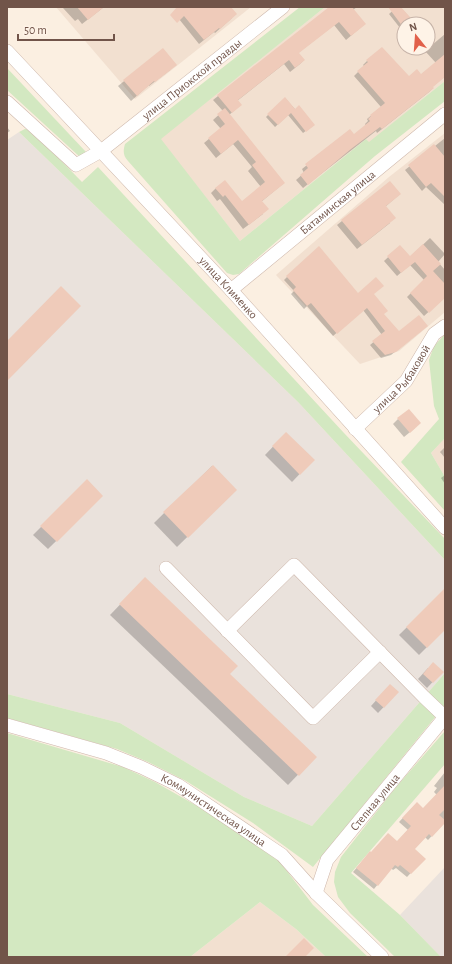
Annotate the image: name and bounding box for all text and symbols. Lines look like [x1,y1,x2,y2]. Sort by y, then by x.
scale bar [18,16,114,42]
north arrow [396,16,436,56]
text: N [408,21,418,33]
text: 50 m [24,24,47,36]
street label: улица Приокской правды [139,36,244,123]
street label: Батаминская улица [298,168,378,237]
street label: улица Клименко [196,254,260,321]
street label: улица Рыбаковой [370,343,432,416]
street label: Степная улица [348,771,402,833]
street label: Коммунистическая улица [159,772,269,849]

